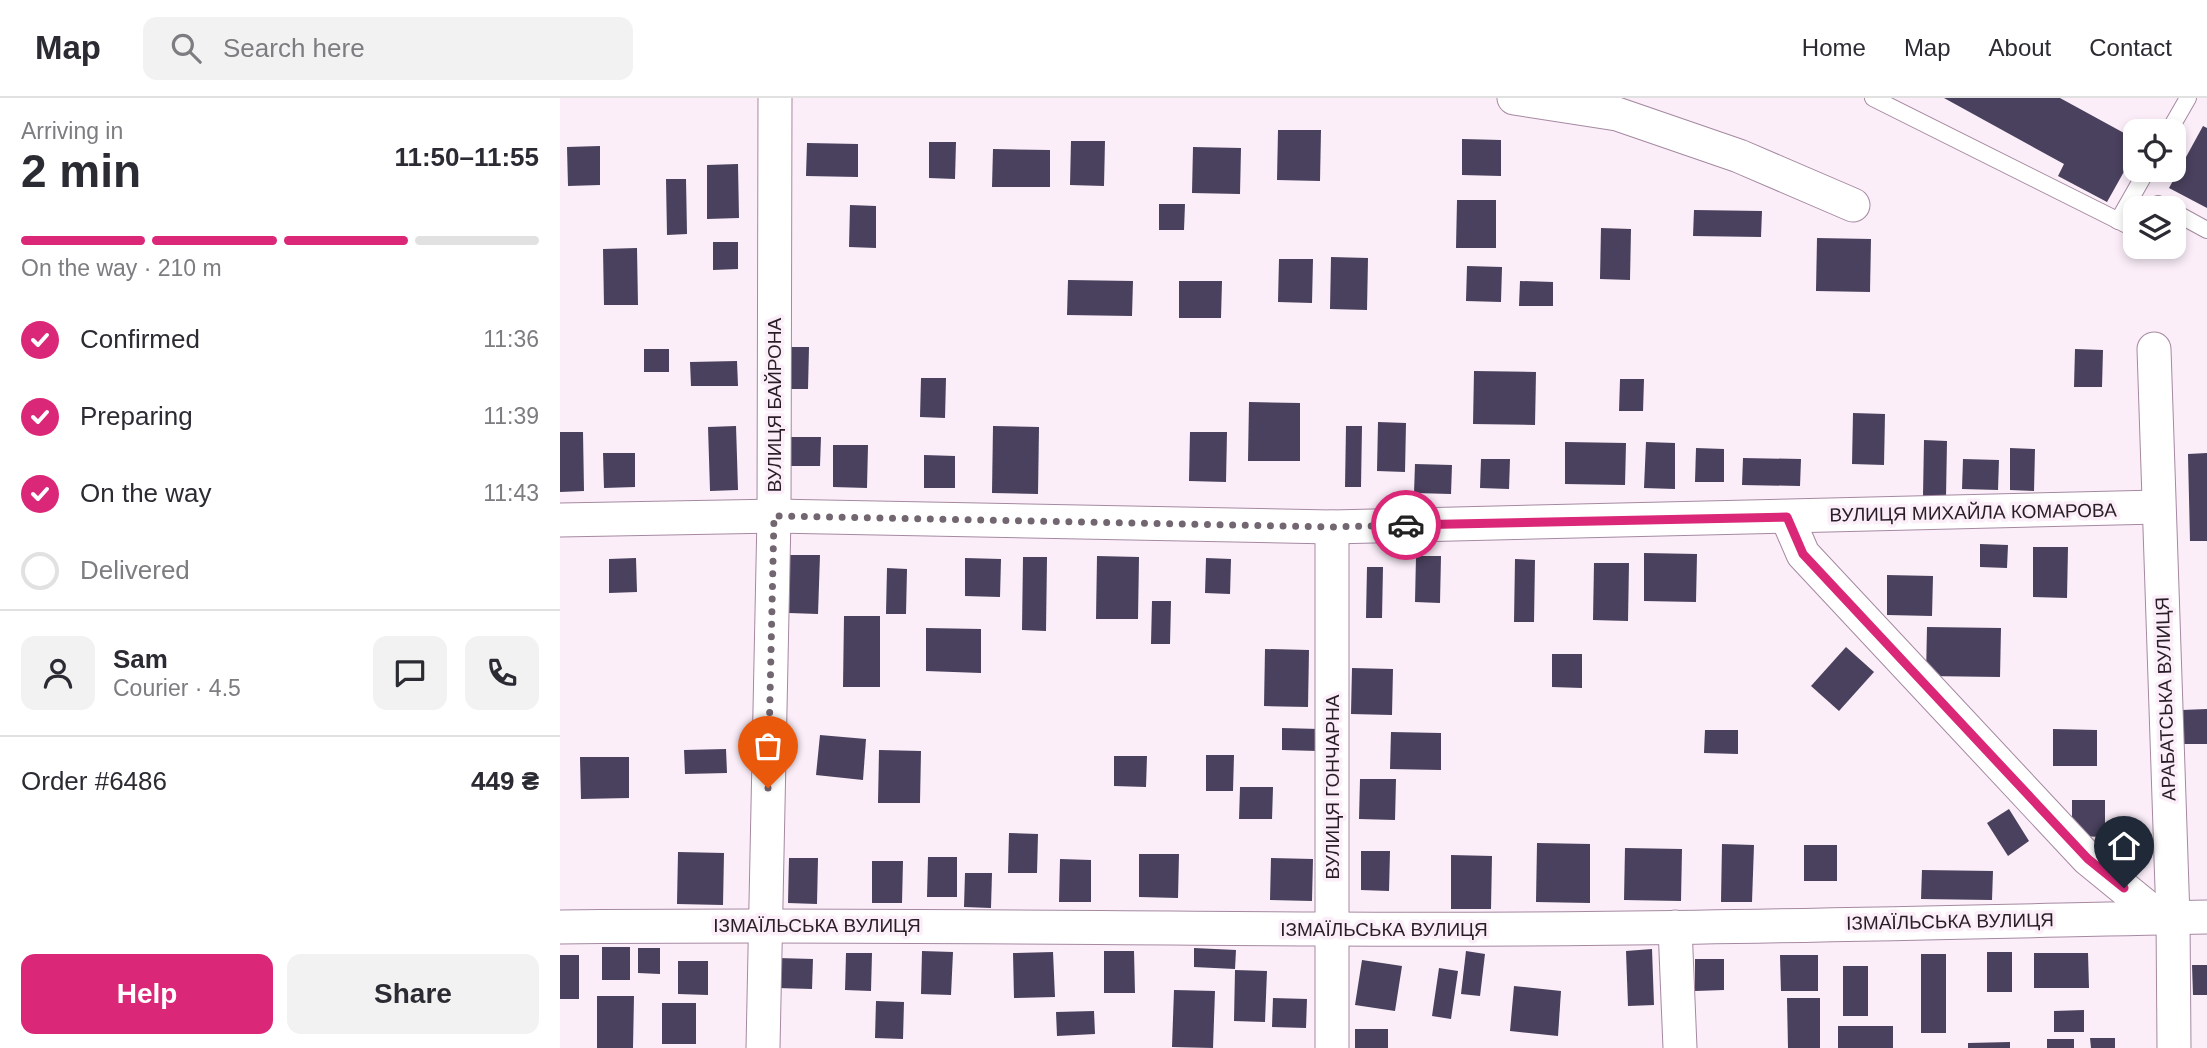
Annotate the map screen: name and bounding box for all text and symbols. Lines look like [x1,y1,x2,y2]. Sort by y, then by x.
search box [143,17,633,80]
text: Map [35,29,101,66]
icon: search [167,29,205,67]
text: Search here [223,33,365,63]
text: Home [1802,34,1866,61]
text: Map [1904,34,1951,61]
text: About [1989,34,2051,61]
text: Contact [2089,34,2172,61]
text: Arriving in [21,118,123,144]
map controls [2123,119,2186,259]
button: locate [2123,119,2186,182]
text: 11:50–11:55 [394,142,539,172]
text: 2 min [21,145,141,197]
button: layers [2123,196,2186,259]
text: On the way · 210 m [21,255,222,281]
street label: ВУЛИЦЯ БАЙРОНА [764,317,785,492]
icon: check [21,321,59,359]
text: Confirmed [80,324,200,354]
text: 11:36 [483,326,539,352]
icon: check [21,398,59,436]
text: Preparing [80,401,193,431]
text: 11:39 [483,403,539,429]
icon: check [21,475,59,513]
text: On the way [80,478,212,508]
text: 11:43 [483,480,539,506]
courier [1371,490,1441,560]
street label: ВУЛИЦЯ МИХАЙЛА КОМАРОВА [1829,499,2117,526]
icon: car [1387,506,1425,544]
text: Delivered [80,555,190,585]
street label: АРАБАТСЬКА ВУЛИЦЯ [2151,597,2180,801]
button: person [21,636,95,710]
button: chat [373,636,447,710]
button: phone [465,636,539,710]
text: Sam [113,644,168,674]
text: Courier · 4.5 [113,675,241,701]
street label: ВУЛИЦЯ ГОНЧАРНА [1322,694,1343,879]
pin [738,716,798,788]
icon: bag [749,727,787,765]
text: Order #6486 [21,766,167,796]
text: 449 ₴ [471,766,539,796]
pin [2094,816,2154,888]
icon: home [2105,827,2143,865]
street label: ІЗМАЇЛЬСЬКА ВУЛИЦЯ [1846,909,2054,934]
street label: ІЗМАЇЛЬСЬКА ВУЛИЦЯ [713,915,921,936]
street label: ІЗМАЇЛЬСЬКА ВУЛИЦЯ [1280,919,1488,940]
button: Help [21,954,273,1034]
button: Share [287,954,539,1034]

